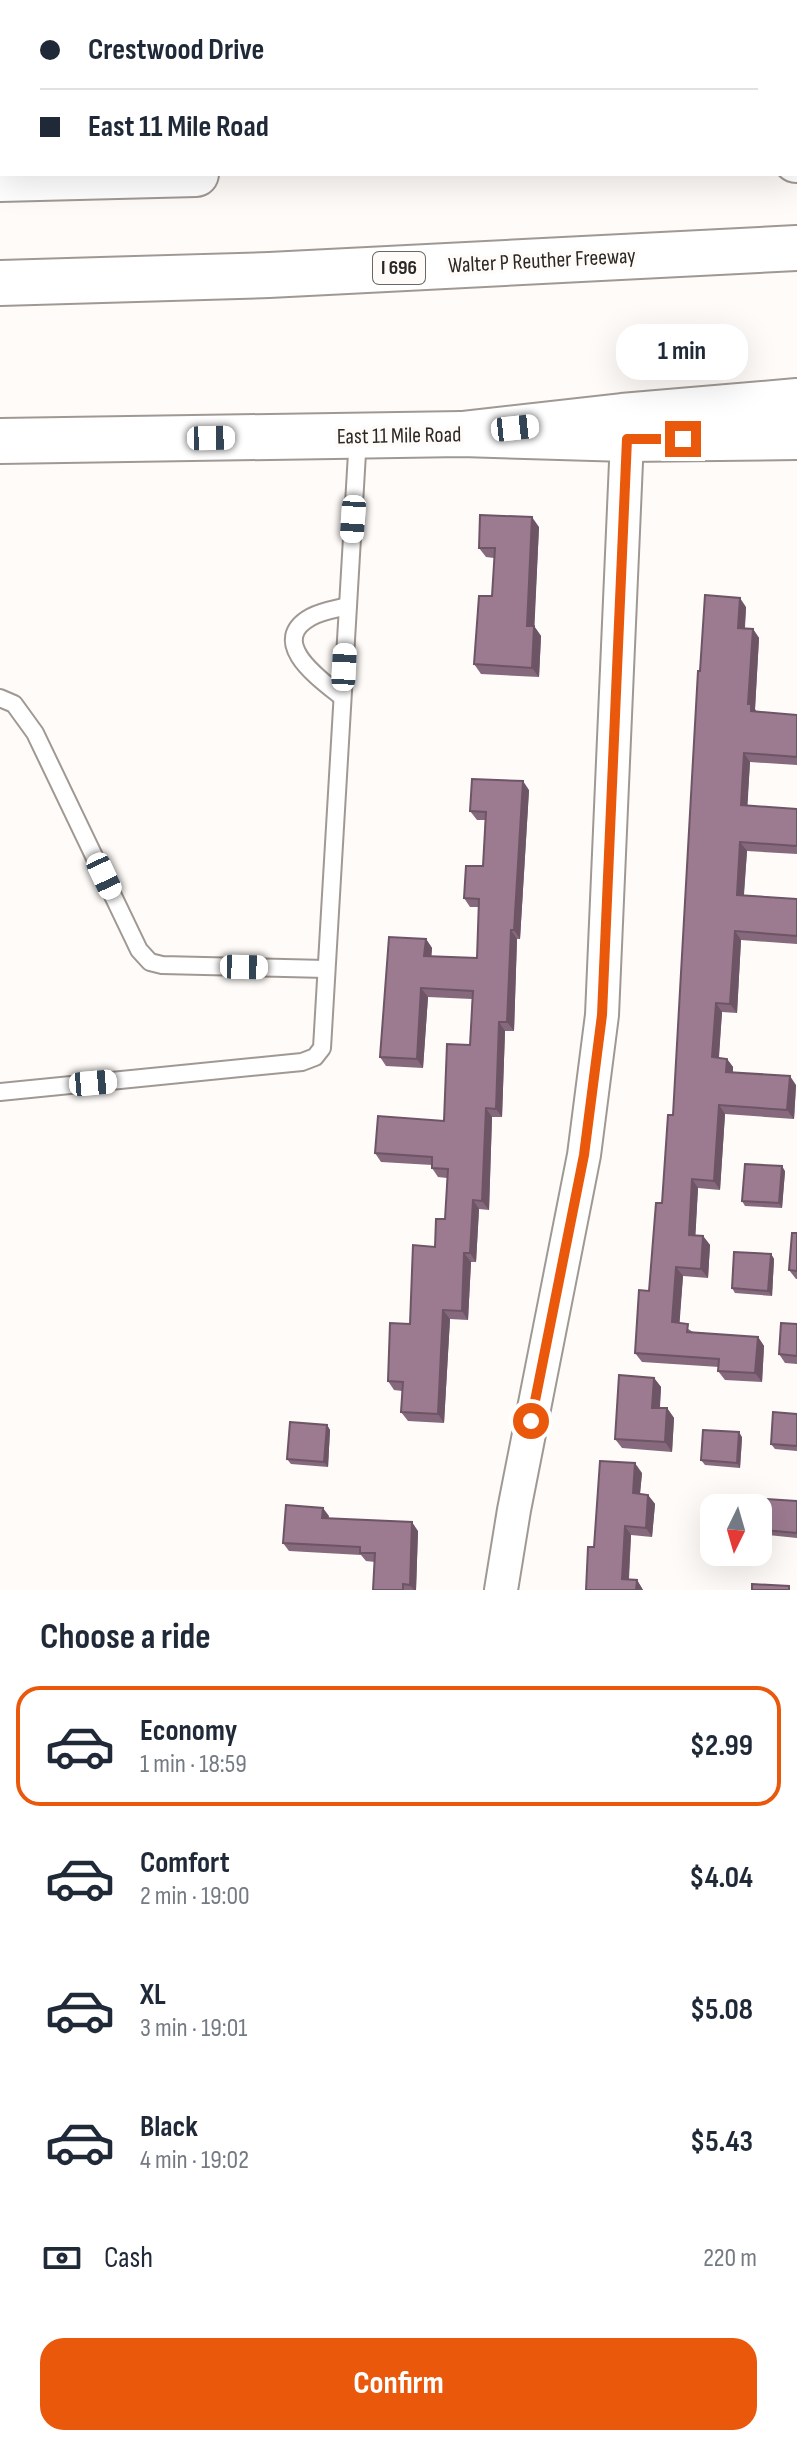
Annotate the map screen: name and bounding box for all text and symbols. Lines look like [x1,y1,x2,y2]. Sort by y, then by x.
text: Crestwood Drive [88,32,264,68]
text: East 11 Mile Road [88,109,269,145]
street label: Walter P Reuther Freeway [448,243,637,279]
road number: I 696 [373,252,425,284]
callout: 1 min [617,323,749,379]
text: 1 min [658,336,706,367]
car [490,414,540,442]
street label: East 11 Mile Road [337,421,461,451]
route end [665,421,701,457]
car [187,426,235,450]
car [339,494,367,544]
car [331,642,357,692]
car [83,849,125,903]
car [220,955,268,979]
car [68,1069,118,1097]
route start [513,1403,549,1439]
north arrow [700,1494,772,1566]
map controls [700,1494,772,1566]
text: Choose a ride [40,1616,211,1659]
icon: car [44,1710,116,1782]
text: Economy [140,1713,237,1749]
text: $2.99 [690,1728,753,1764]
text: 1 min · 18:59 [140,1749,247,1780]
icon: car [44,1842,116,1914]
text: Comfort [140,1845,230,1881]
text: $4.04 [689,1860,753,1896]
text: 2 min · 19:00 [140,1881,250,1912]
icon: car [44,1974,116,2046]
text: XL [140,1977,166,2013]
text: $5.08 [690,1992,753,2028]
text: 3 min · 19:01 [140,2013,247,2044]
icon: car [44,2106,116,2178]
text: Black [140,2109,198,2145]
text: $5.43 [690,2124,753,2160]
text: 4 min · 19:02 [140,2145,249,2176]
icon: cash [40,2236,84,2280]
text: Cash [104,2240,153,2276]
text: 220 m [703,2243,757,2274]
button: Confirm [40,2338,757,2430]

